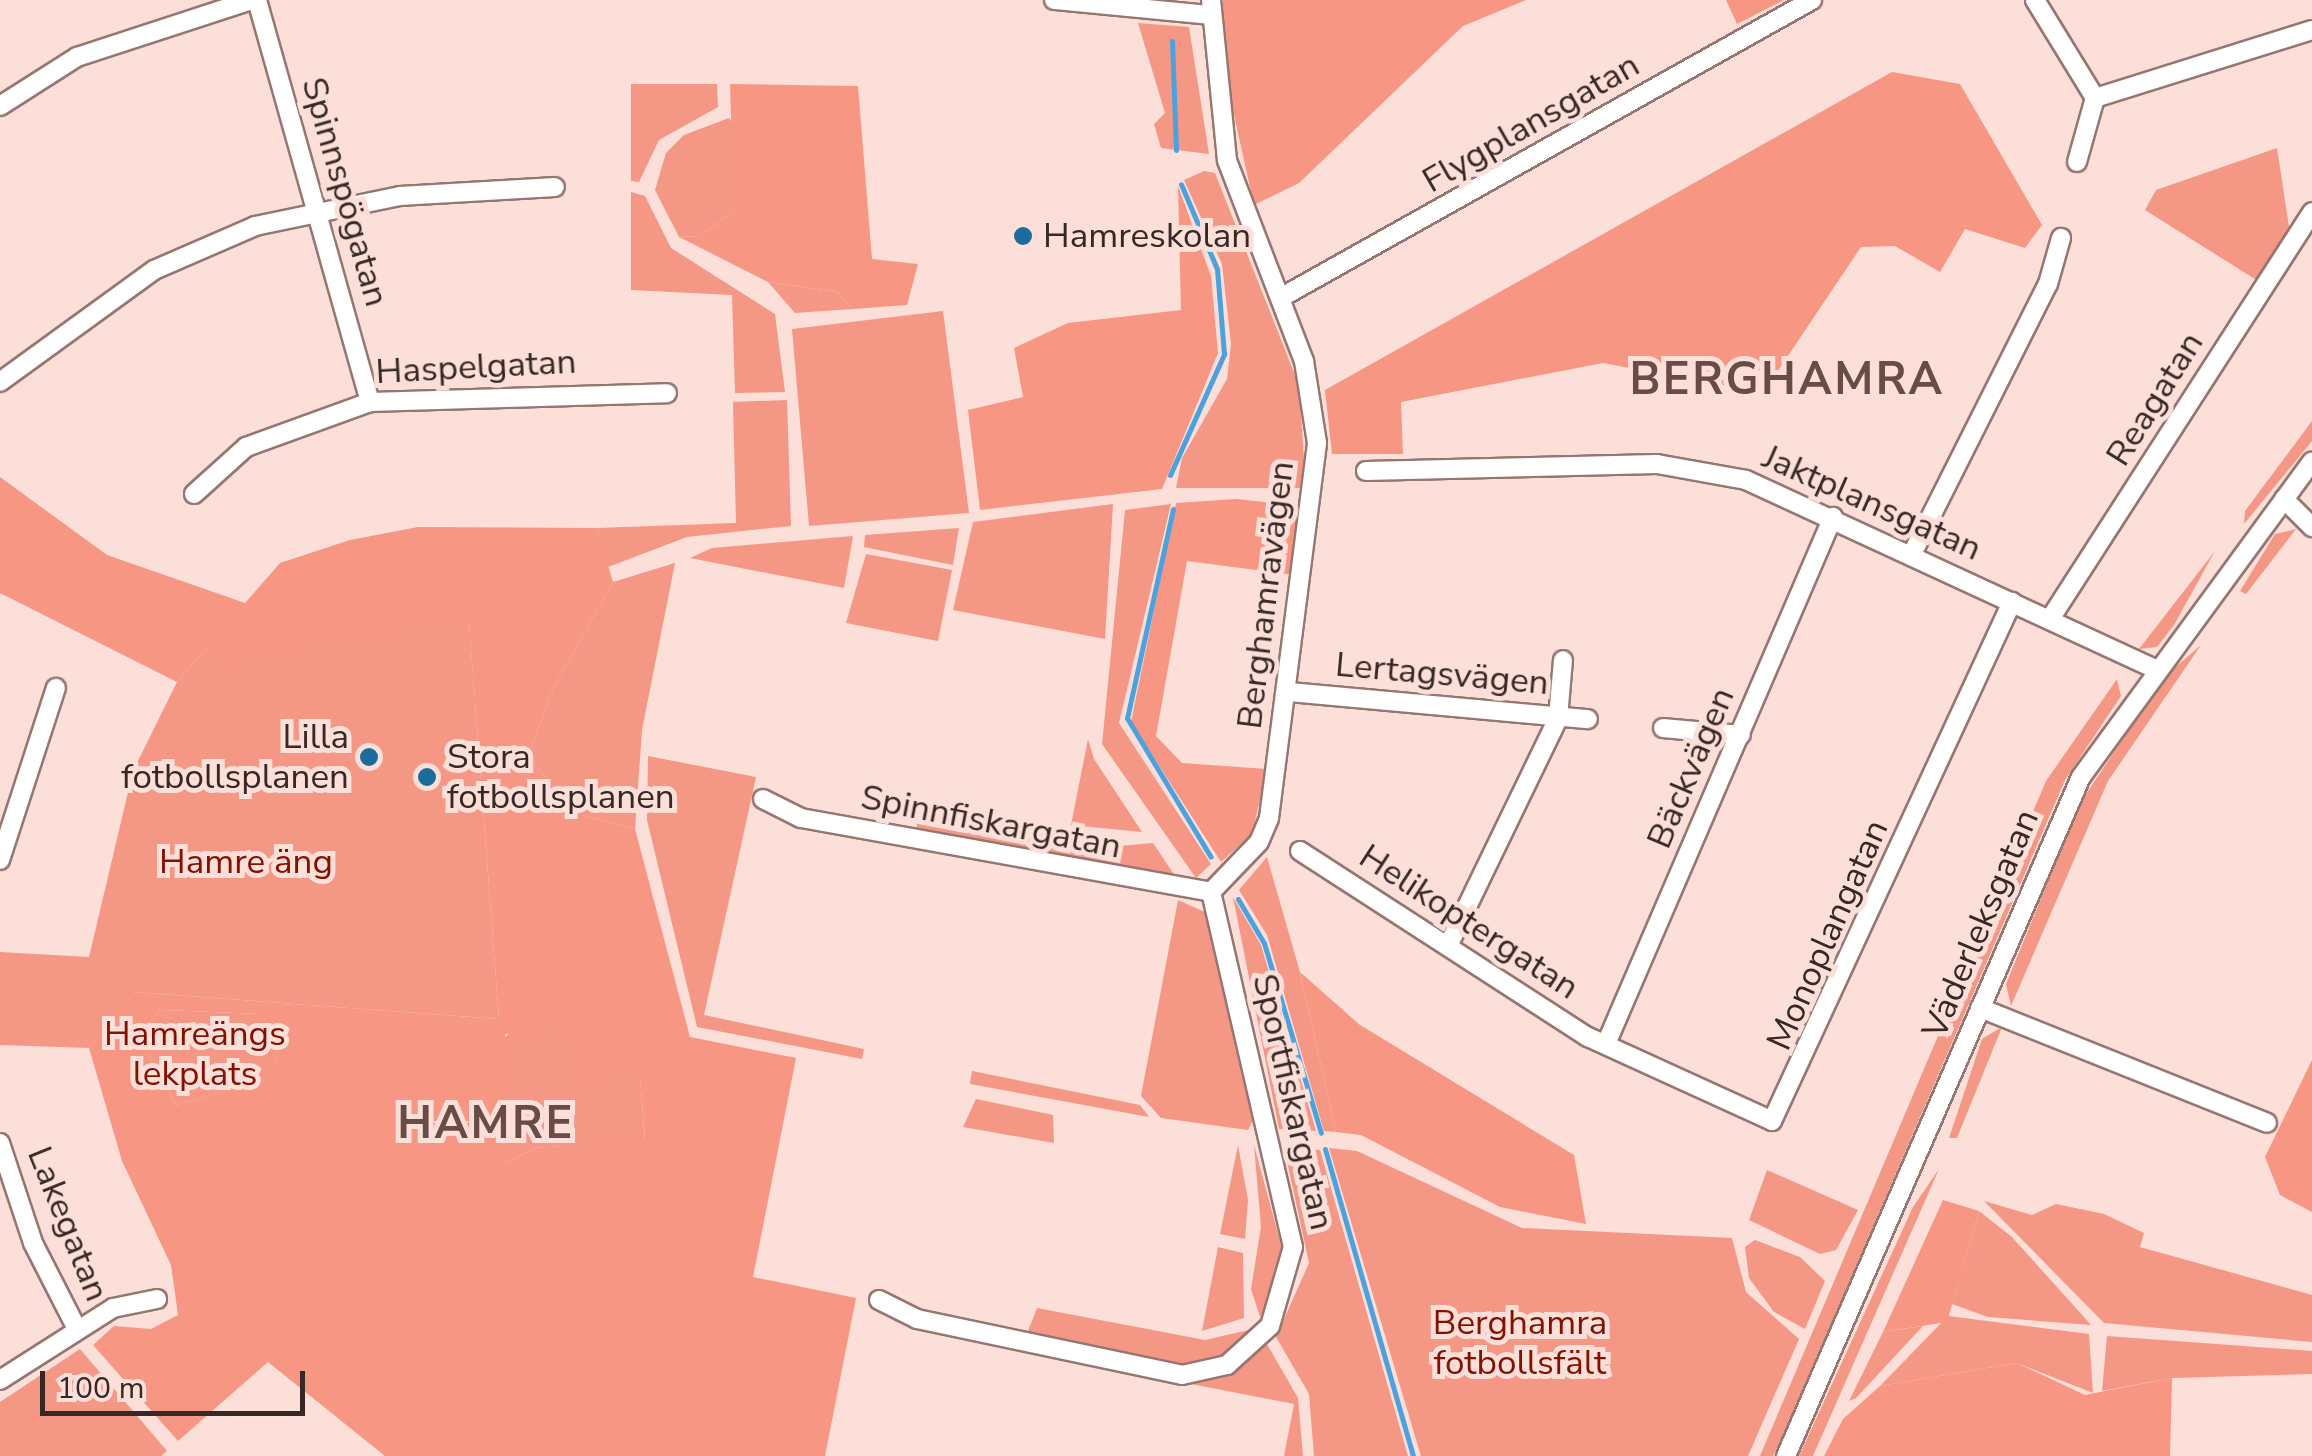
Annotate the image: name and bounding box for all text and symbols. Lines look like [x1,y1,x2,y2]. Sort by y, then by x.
street label: Flygplansgatan [1415,44,1647,202]
street label: Spinnspögatan [292,73,398,311]
place label: Hamreskolan [1043,215,1251,257]
marker: Hamreskolan [1012,225,1034,247]
street label: Reagatan [2097,324,2213,474]
street label: Haspelgatan [375,341,577,393]
district label: BERGHAMRA [1629,353,1945,407]
street label: Jaktplansgatan [1756,436,1988,570]
street label: Berghamravägen [1229,459,1303,731]
street label: Lertagsvägen [1334,644,1550,704]
street label: Bäckvägen [1638,681,1744,855]
place label: Lilla fotbollsplanen [121,716,349,798]
place label: Stora fotbollsplanen [447,736,675,818]
marker: Lilla fotbollsplanen [358,746,380,768]
marker: Stora fotbollsplanen [416,766,438,788]
street label: Spinnfiskargatan [857,776,1125,868]
street label: Väderleksgatan [1914,803,2048,1045]
street label: Monoplangatan [1758,813,1898,1057]
street label: Helikoptergatan [1351,835,1587,1009]
park label: Hamre äng [159,841,333,883]
street label: Sportfiskargatan [1243,970,1343,1234]
park label: Hamreängs lekplats [104,1013,286,1095]
district label: HAMRE [397,1097,575,1151]
street label: Lakegatan [18,1141,118,1307]
park label: Berghamra fotbollsfält [1433,1302,1607,1384]
scale bar [45,1351,310,1413]
text: 100 m [57,1368,144,1409]

